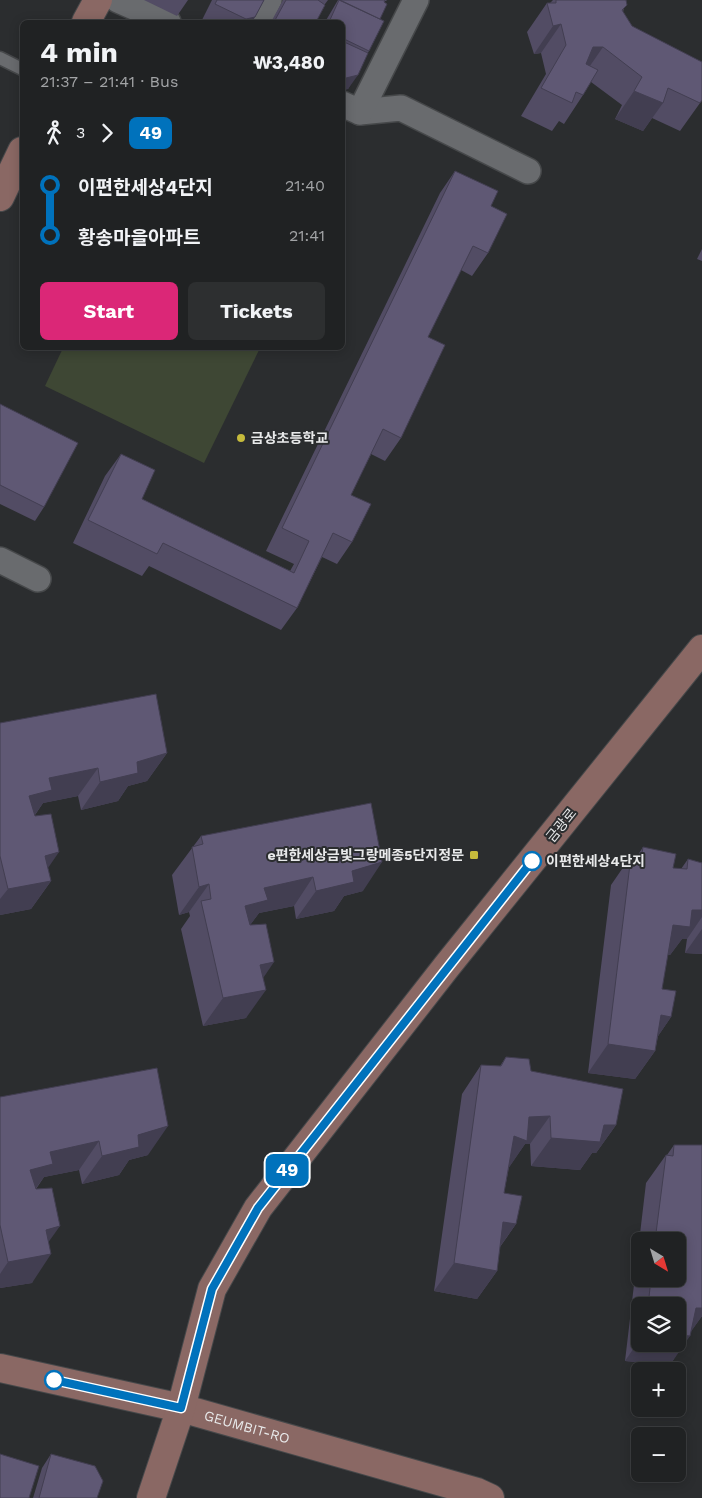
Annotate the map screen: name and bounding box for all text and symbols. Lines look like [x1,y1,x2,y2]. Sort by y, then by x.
text: 4 min [40,36,118,69]
text: ₩3,480 [253,51,325,74]
text: 21:37 – 21:41 · Bus [40,72,178,91]
icon: walk [40,119,68,147]
icon: forward [93,119,121,147]
text: 49 [139,122,162,143]
text: 3 [76,123,85,142]
text: 이편한세상4단지 [78,176,213,199]
text: 21:40 [285,176,325,195]
text: 황송마을아파트 [78,226,200,249]
text: 21:41 [289,226,325,245]
button: Start [40,282,178,340]
button: Tickets [188,282,325,340]
place label: 금상초등학교 [251,430,328,446]
marker: 금상초등학교 [235,432,247,444]
street label: 금광로 [543,805,579,845]
place label: e편한세상금빛그랑메종5단지정문 [267,847,464,863]
marker: e편한세상금빛그랑메종5단지정문 [468,849,480,861]
marker: 이편한세상4단지 [522,851,542,871]
place label: 이편한세상4단지 [546,853,645,869]
line badge: 49 [264,1154,310,1186]
text: 49 [276,1159,298,1180]
north arrow [631,1232,686,1288]
map controls [631,1232,686,1482]
button: layers [631,1297,686,1352]
button: + [631,1362,686,1417]
unlabelled marker [44,1370,64,1390]
street label: GEUMBIT-RO [202,1407,292,1446]
button: − [631,1427,686,1482]

